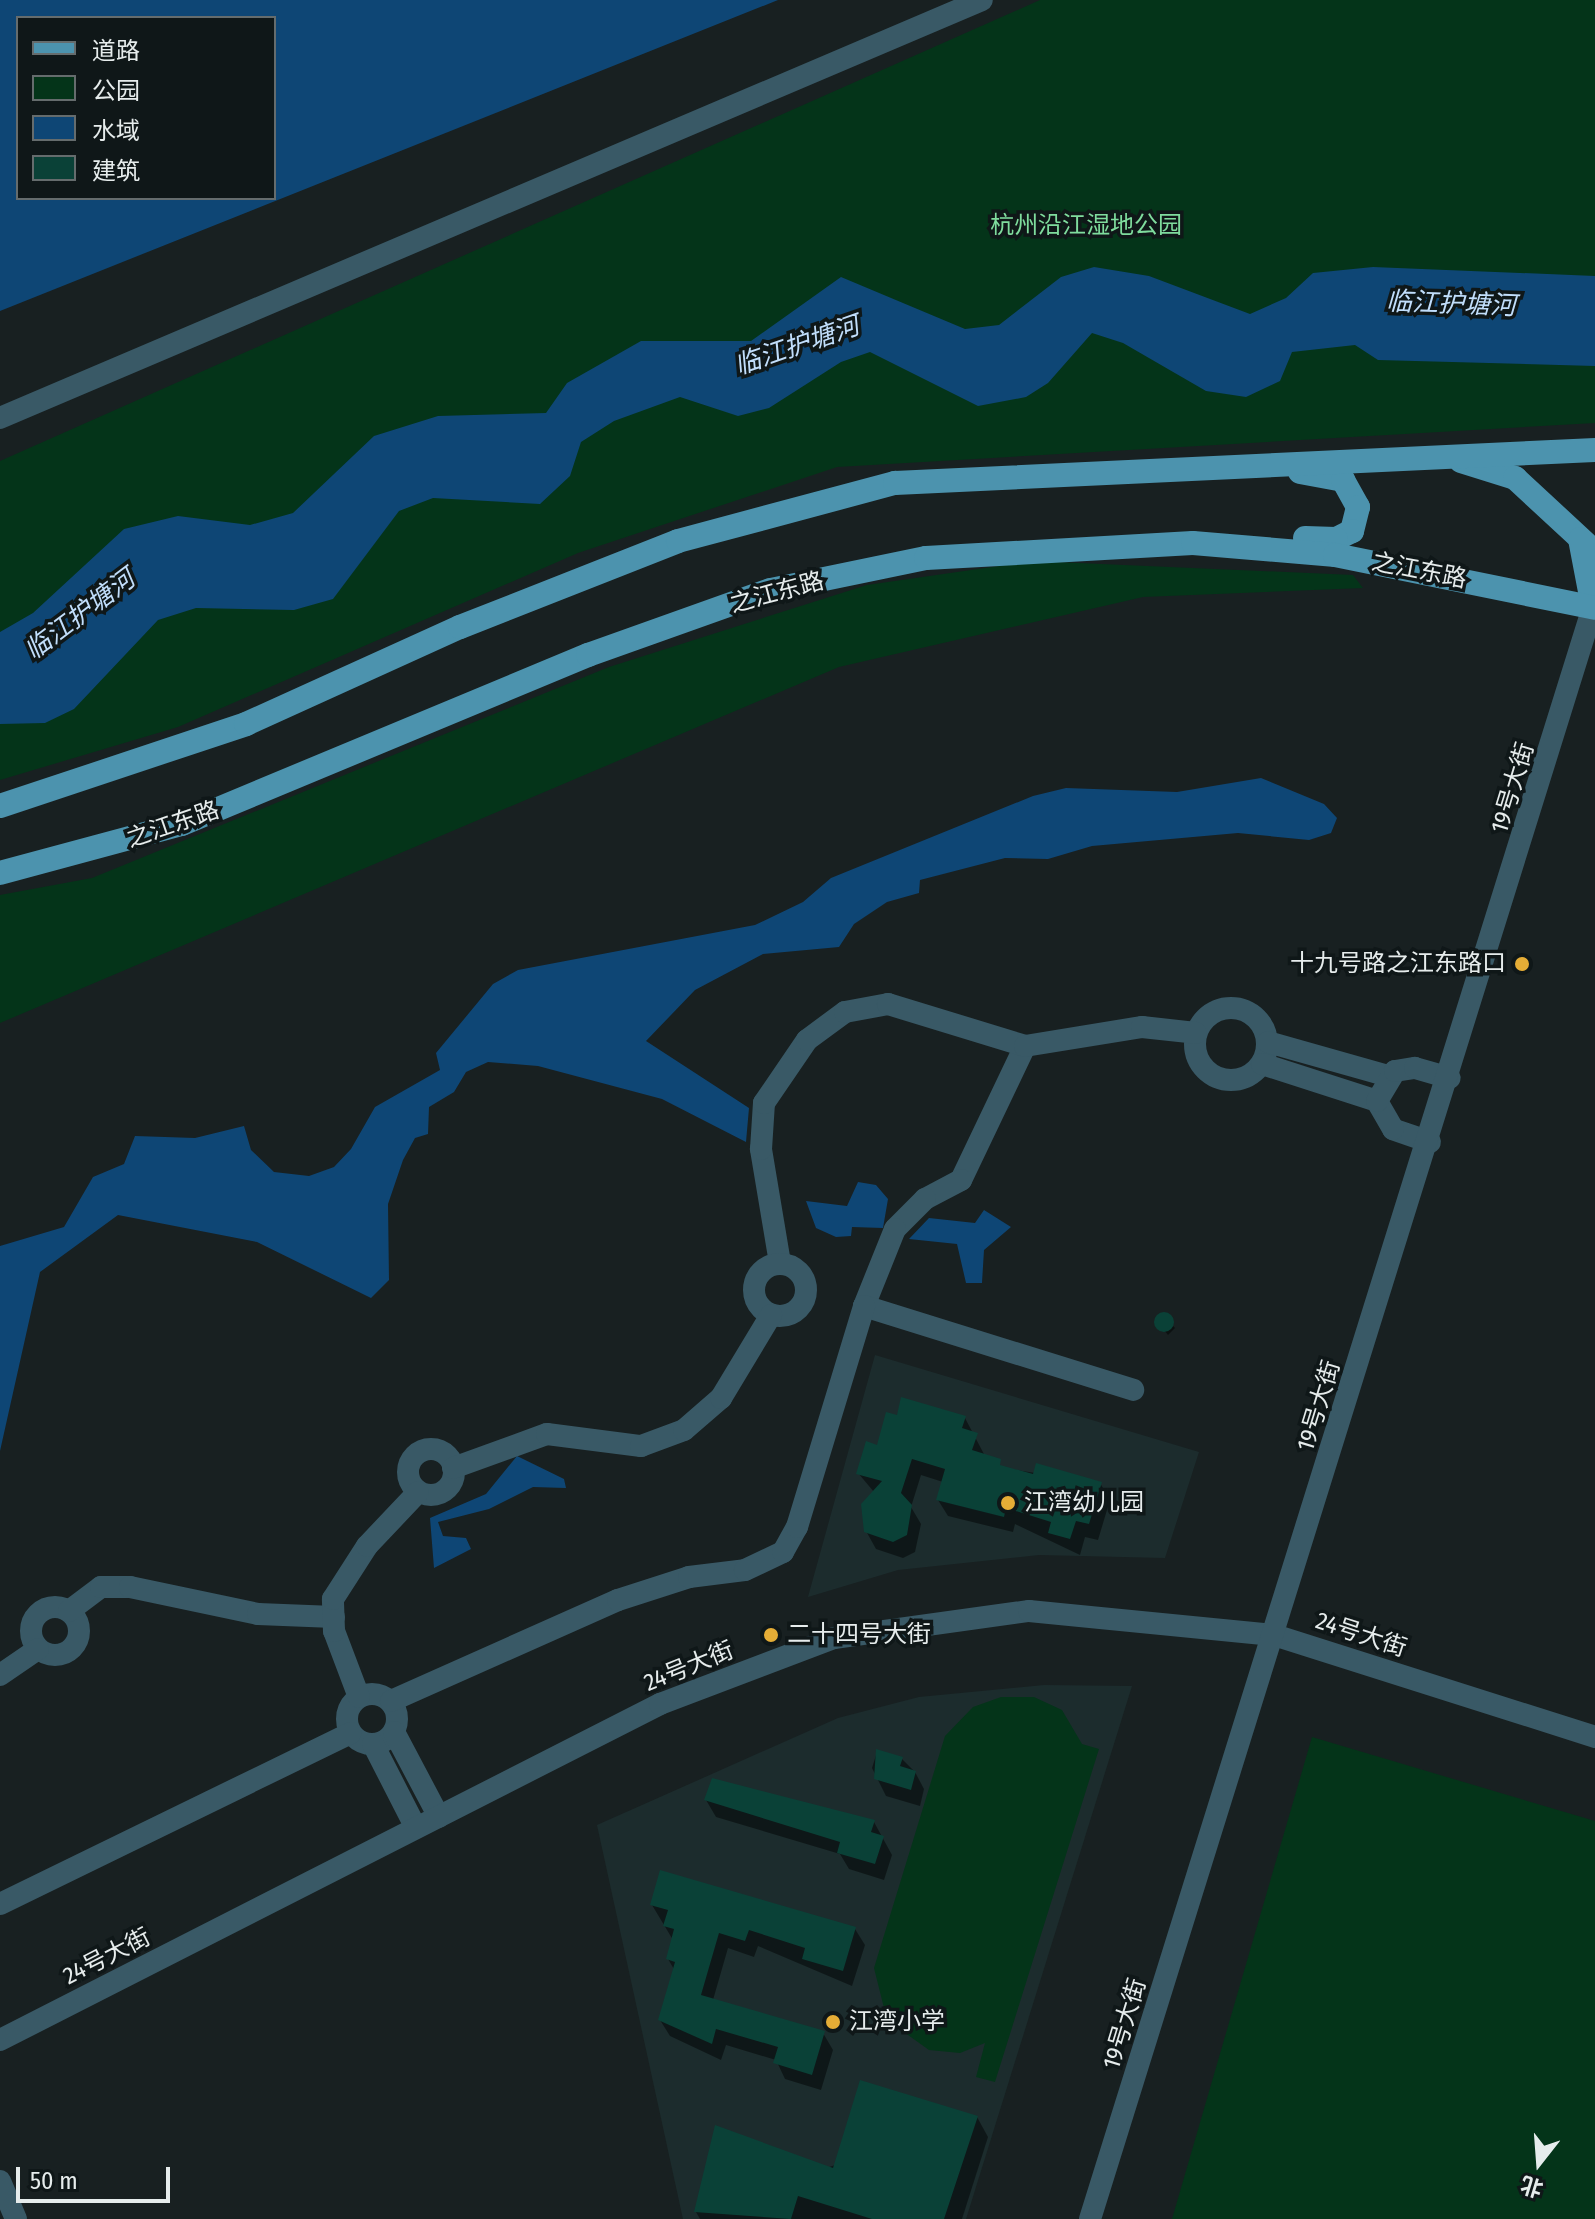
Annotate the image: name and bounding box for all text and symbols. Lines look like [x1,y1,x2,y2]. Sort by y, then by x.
legend [16,16,276,200]
text: 道路 [92,37,140,65]
text: 公园 [92,77,140,105]
text: 水域 [92,117,140,145]
text: 建筑 [92,157,140,185]
park label: 杭州沿江湿地公园 [990,212,1182,240]
water label: 临江护塘河 [1385,286,1517,322]
water label: 临江护塘河 [730,310,864,382]
street label: 之江东路 [1369,548,1469,594]
water label: 临江护塘河 [19,563,141,667]
street label: 之江东路 [727,567,827,619]
street label: 19号大街 [1486,739,1540,837]
street label: 之江东路 [123,796,223,854]
place label: 十九号路之江东路口 [1290,950,1506,978]
marker: 十九号路之江东路口 [1513,955,1531,973]
street label: 19号大街 [1292,1357,1346,1455]
place label: 江湾幼儿园 [1024,1489,1144,1517]
marker: 江湾幼儿园 [999,1494,1017,1512]
street label: 24号大街 [1312,1607,1410,1663]
place label: 二十四号大街 [787,1621,931,1649]
marker: 二十四号大街 [762,1626,780,1644]
street label: 24号大街 [640,1636,738,1698]
street label: 24号大街 [59,1923,155,1991]
street label: 19号大街 [1098,1975,1152,2073]
place label: 江湾小学 [849,2008,945,2036]
marker: 江湾小学 [824,2013,842,2031]
north arrow [1499,2123,1579,2203]
scale bar [20,2151,174,2201]
text: 50 m [30,2167,78,2195]
text: 北 [1517,2170,1546,2203]

